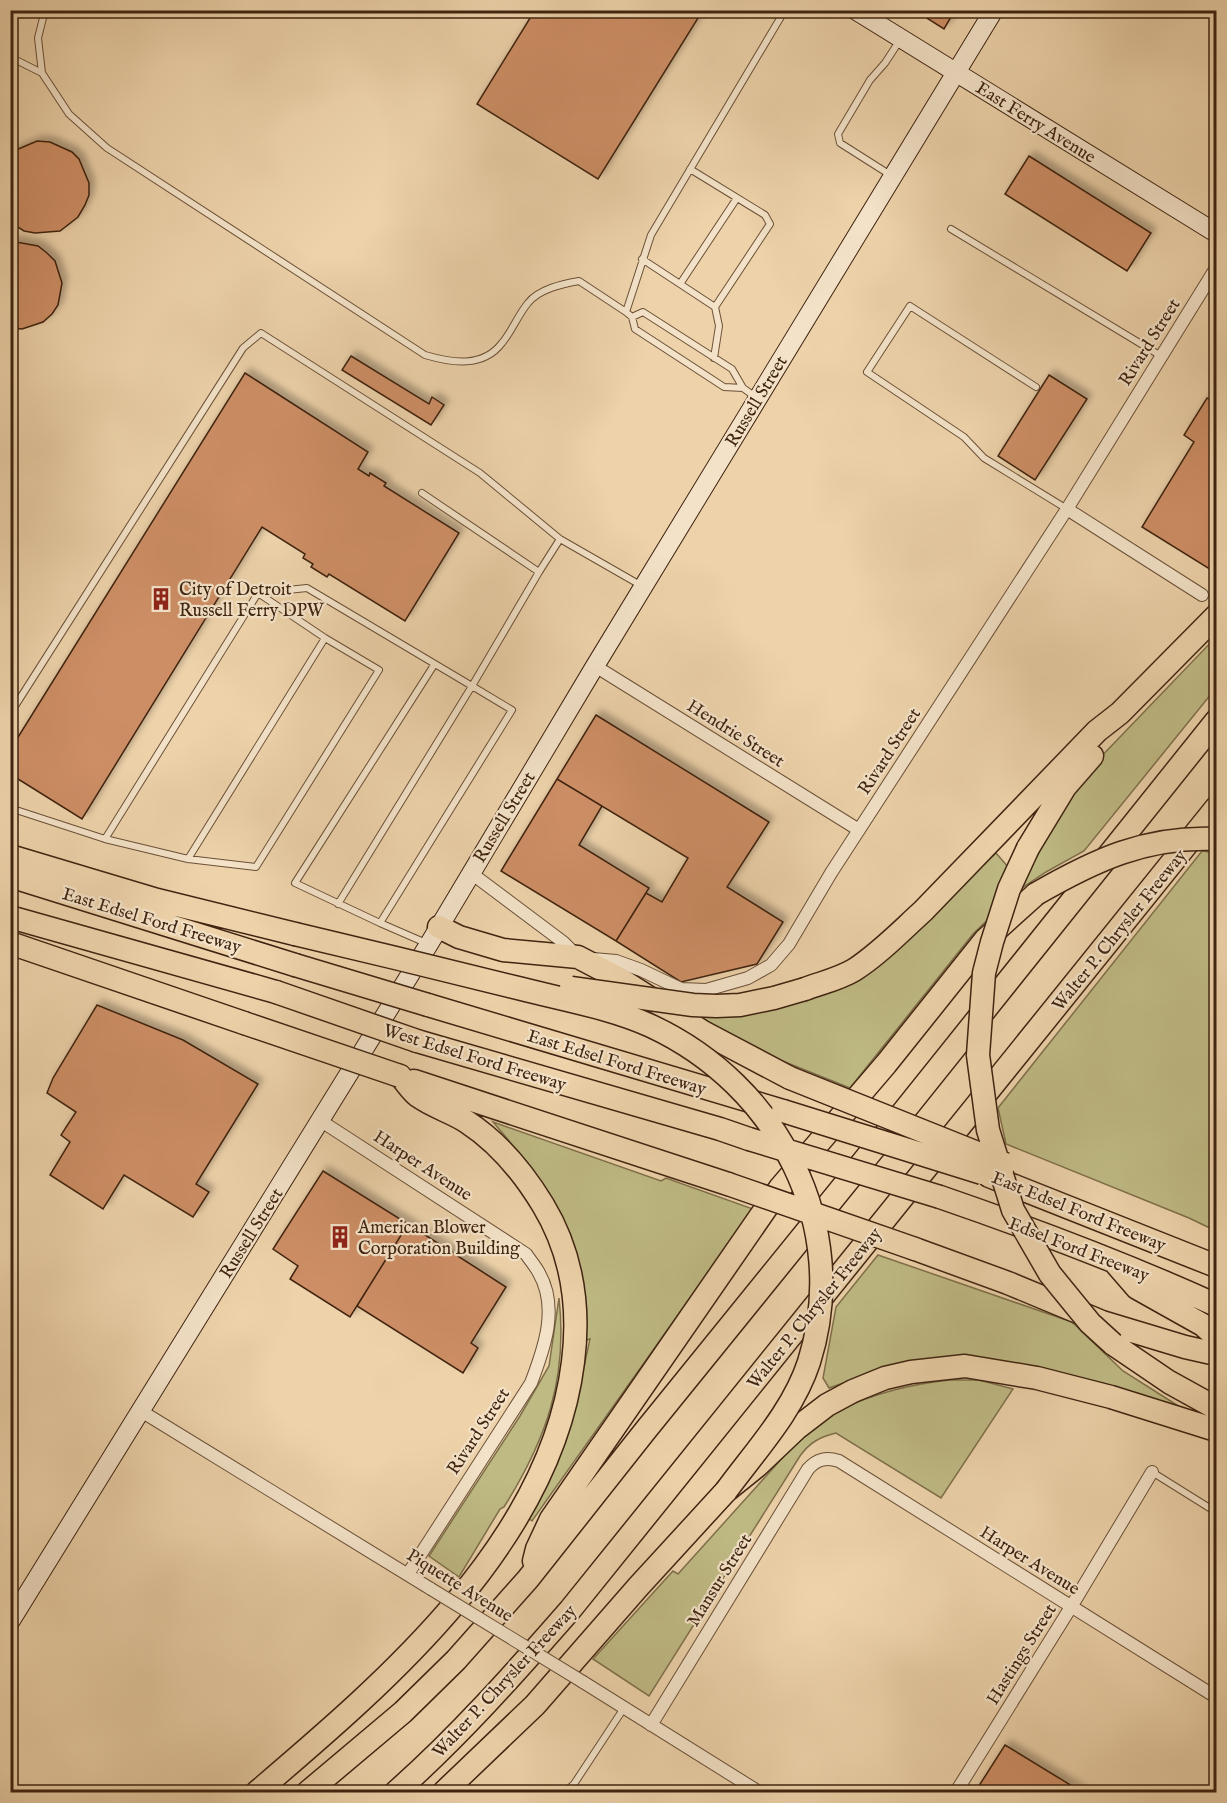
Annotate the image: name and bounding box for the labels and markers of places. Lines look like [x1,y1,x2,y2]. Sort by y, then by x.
place label: City of Detroit Russell Ferry DPW [179,579,325,623]
building icon: City of Detroit Russell Ferry DPW [148,586,174,612]
place label: American Blower Corporation Building [357,1217,520,1261]
building icon: American Blower Corporation Building [327,1224,353,1250]

